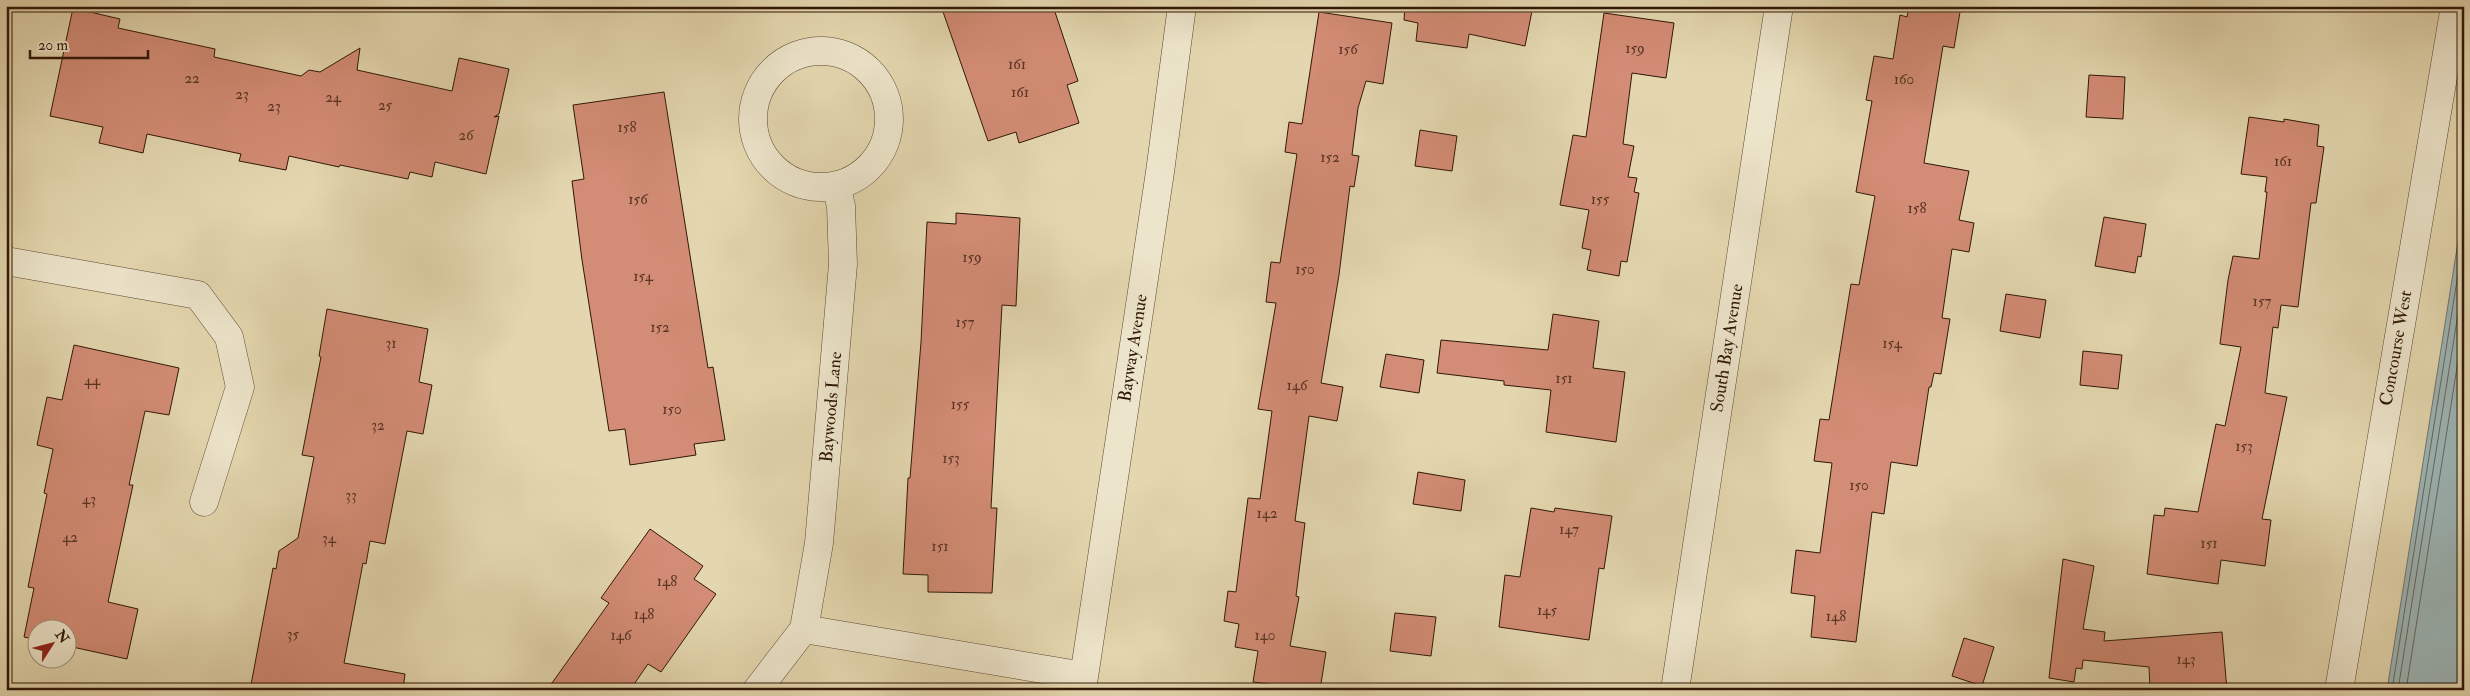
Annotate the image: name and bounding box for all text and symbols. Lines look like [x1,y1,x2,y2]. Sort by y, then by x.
scale bar [30,28,148,60]
text: 20 m [38,36,68,55]
house number: 159 [1625,39,1645,58]
house number: 156 [1338,40,1359,59]
house number: 161 [1008,55,1026,74]
house number: 22 [184,69,200,88]
house number: 160 [1894,70,1914,89]
house number: 161 [1011,83,1029,102]
house number: 23 [235,85,249,104]
house number: 24 [325,88,342,107]
house number: 25 [378,96,392,115]
house number: 23 [267,97,281,116]
house number: 158 [618,118,636,137]
house number: 26 [458,126,475,145]
house number: 152 [1320,148,1340,167]
house number: 161 [2274,152,2292,171]
house number: 156 [628,190,649,209]
house number: 155 [1591,190,1610,209]
house number: 158 [1908,199,1926,218]
house number: 159 [962,248,982,267]
house number: 150 [1295,260,1315,279]
house number: 154 [633,267,654,286]
street label: South Bay Avenue [1705,282,1749,414]
street label: Concourse West [2375,288,2417,407]
street label: Bayway Avenue [1113,292,1153,404]
house number: 157 [2253,292,2272,311]
house number: 157 [956,313,975,332]
house number: 152 [650,318,670,337]
house number: 31 [385,334,397,353]
house number: 154 [1882,334,1903,353]
street label: Baywoods Lane [815,350,847,463]
house number: 151 [1555,369,1573,388]
house number: 44 [84,371,101,390]
house number: 146 [1287,376,1309,395]
house number: 155 [951,395,970,414]
house number: 150 [662,400,682,419]
house number: 32 [371,416,385,435]
house number: 153 [2235,437,2253,456]
house number: 153 [942,449,960,468]
house number: 150 [1849,476,1869,495]
house number: 33 [345,486,357,505]
house number: 43 [82,490,96,509]
house number: 142 [1256,504,1278,523]
house number: 147 [1559,520,1579,539]
house number: 42 [62,528,78,547]
house number: 34 [322,529,337,548]
house number: 151 [2200,534,2218,553]
house number: 151 [931,537,949,556]
house number: 148 [657,572,677,591]
house number: 145 [1537,601,1557,620]
house number: 148 [634,605,654,624]
house number: 148 [1826,607,1846,626]
north arrow [28,618,78,668]
house number: 35 [287,625,300,644]
text: N [51,626,73,647]
house number: 146 [611,626,633,645]
house number: 140 [1254,626,1276,645]
house number: 143 [2176,650,2196,669]

